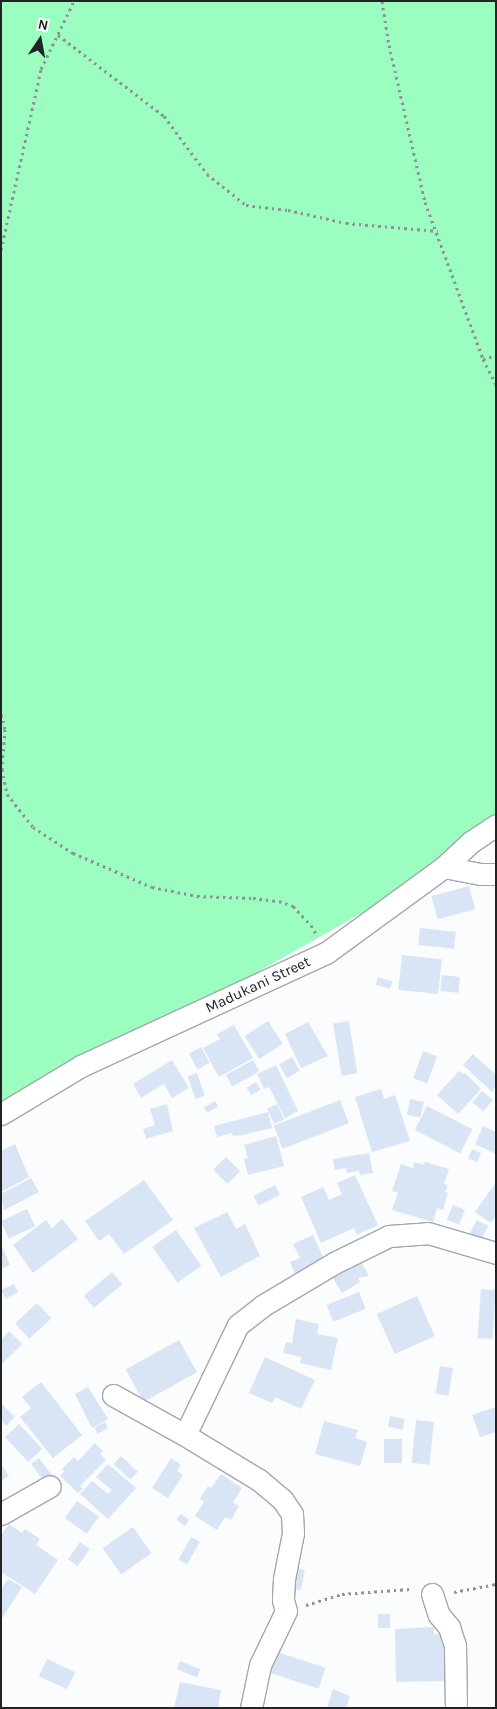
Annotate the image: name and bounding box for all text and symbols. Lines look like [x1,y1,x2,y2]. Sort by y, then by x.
north arrow [15,15,65,65]
text: N [37,15,50,34]
street label: Madukani Street [203,953,313,1017]

